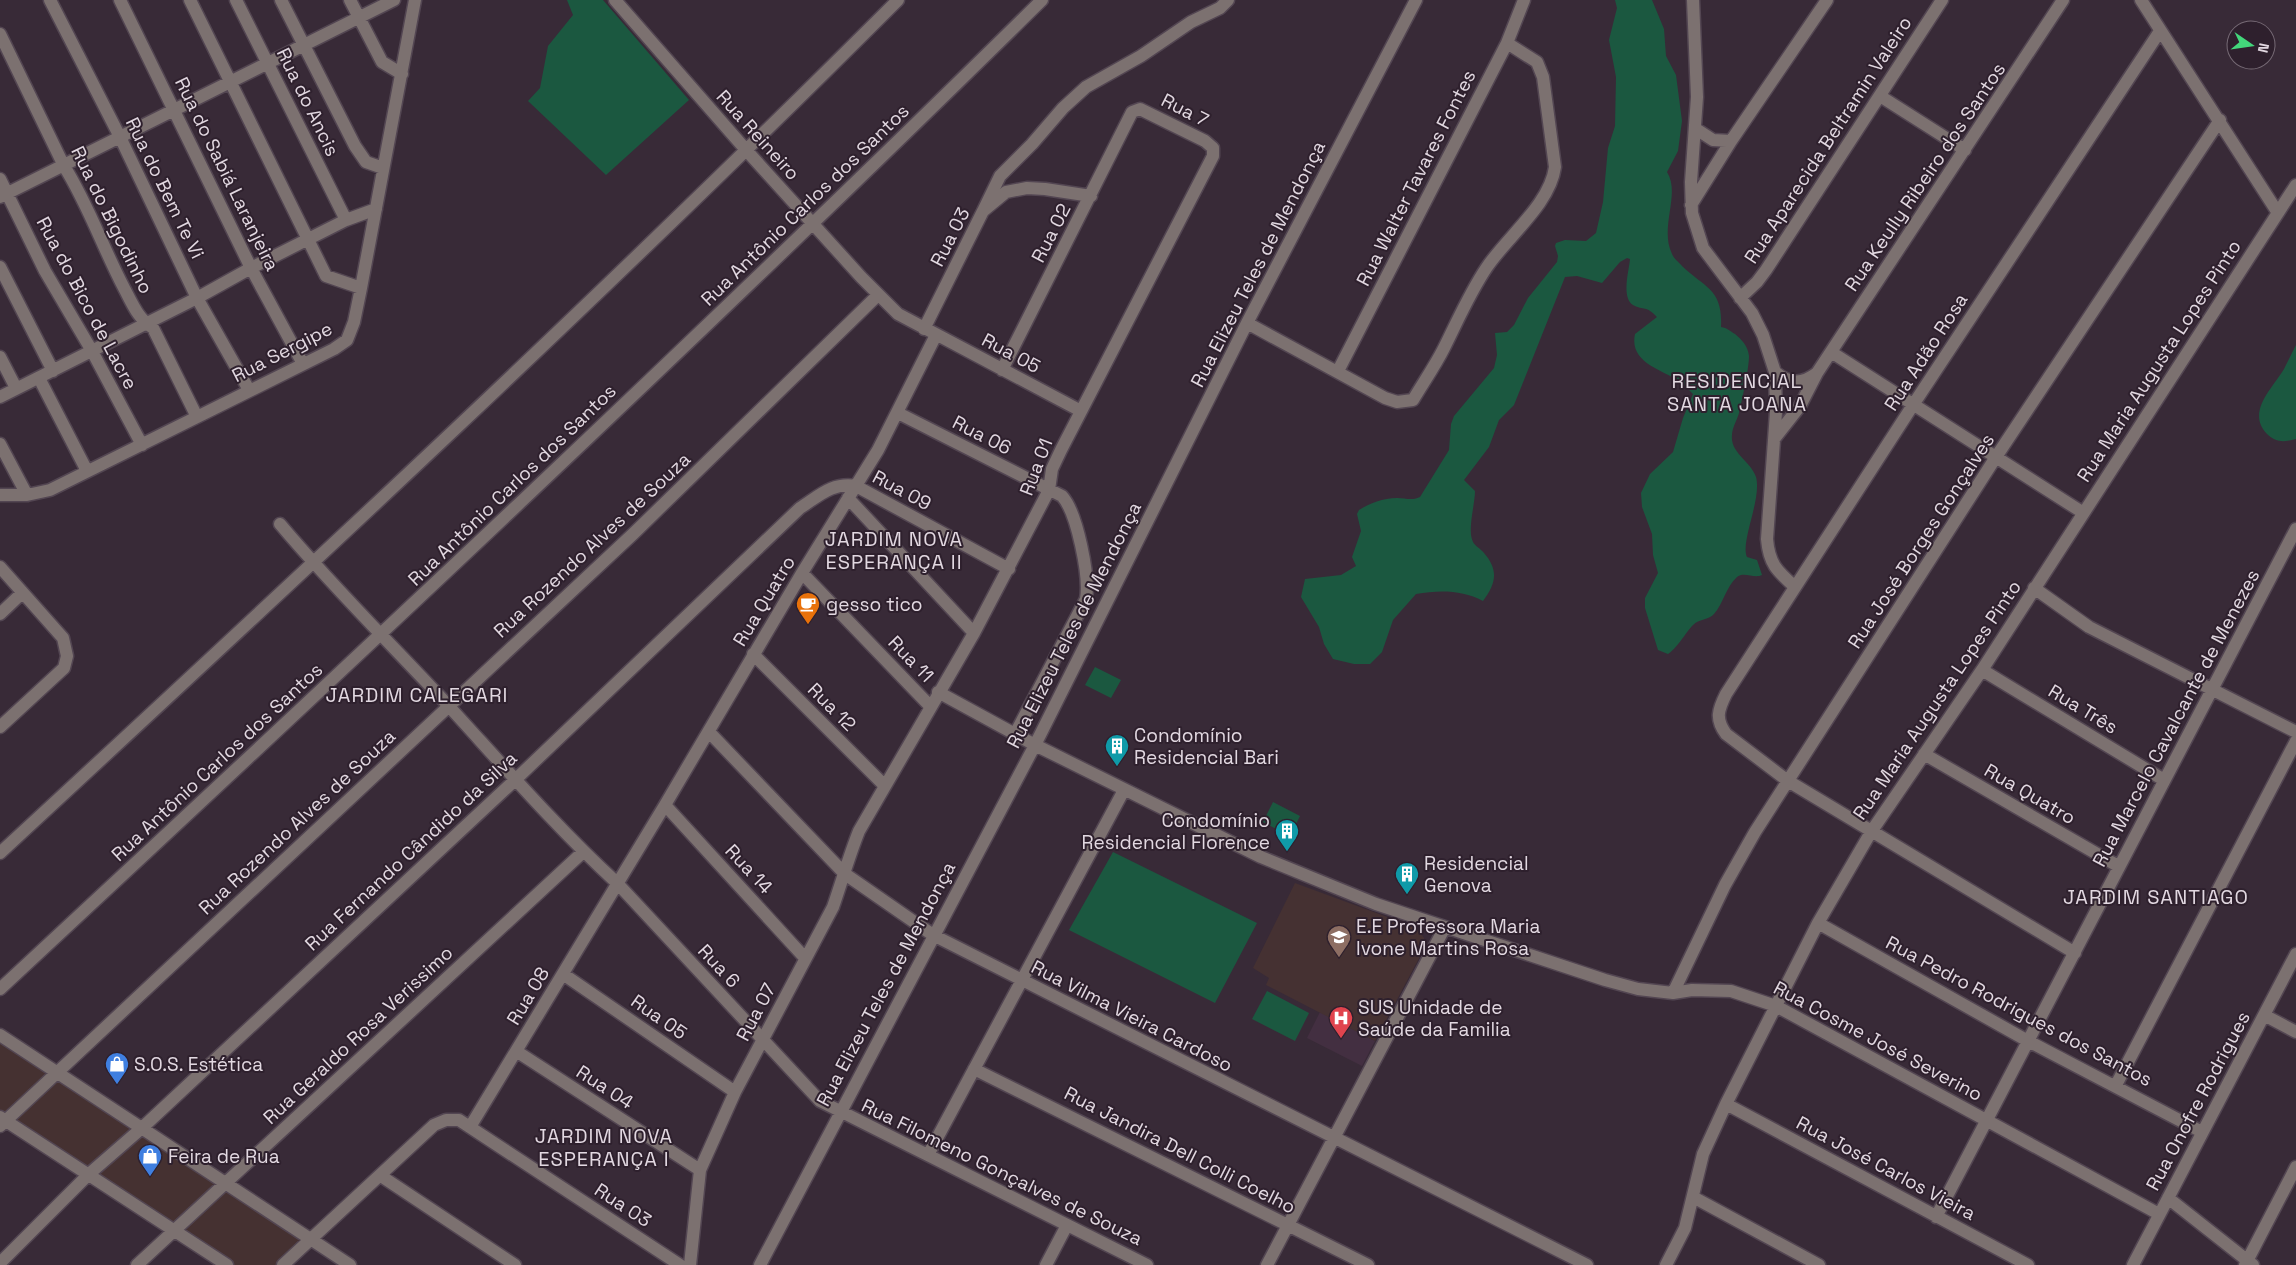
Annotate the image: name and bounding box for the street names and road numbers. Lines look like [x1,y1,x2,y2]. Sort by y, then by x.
street label: Rua Aparecida Beltramin Valeiro [1739,12,1917,268]
street label: Rua do Ancis [271,44,345,160]
street label: Rua Keully Ribeiro dos Santos [1839,58,2011,296]
street label: Rua Walter Tavares Fontes [1351,66,1481,290]
street label: Rua do Sabiá Laranjeira [169,73,285,275]
street label: Rua Reineiro [711,84,805,186]
street label: Rua 7 [1157,87,1213,133]
street label: Rua Antônio Carlos dos Santos [696,99,914,311]
street label: Rua do Bem Te Vi [120,113,210,263]
street label: Rua Elizeu Teles de Mendonça [1185,137,1331,391]
street label: Rua do Bigodinho [65,142,159,298]
street label: Rua 02 [1026,199,1076,267]
street label: Rua 03 [925,203,975,271]
street label: Rua do Bico de Lacre [31,212,143,394]
street label: Rua Maria Augusta Lopes Pinto [2071,235,2247,487]
street label: Rua Adão Rosa [1879,288,1973,416]
street label: Rua Sergipe [228,316,336,388]
street label: Rua 05 [977,327,1045,379]
street label: Rua Antônio Carlos dos Santos [403,379,621,591]
street label: Rua 06 [948,410,1016,460]
street label: Rua José Borges Gonçalves [1842,429,2000,653]
street label: Rua 01 [1014,435,1058,499]
street label: Rua Rozendo Alves de Souza [488,447,696,643]
street label: Rua 09 [868,464,936,516]
street label: Rua Elizeu Teles de Mendonça [1001,498,1147,752]
street label: Rua Quatro [727,551,801,651]
street label: Rua Marcelo Cavalcante de Menezes [2087,565,2265,871]
street label: Rua Maria Augusta Lopes Pinto [1847,575,2027,825]
street label: Rua 11 [883,630,939,688]
street label: Rua Antônio Carlos dos Santos [106,657,328,867]
street label: Rua 12 [802,677,862,737]
street label: Rua Três [2044,679,2122,739]
street label: Rua Rozendo Alves de Souza [193,724,401,920]
street label: Rua Fernando Cândido da Silva [300,746,522,956]
street label: Rua Quatro [1980,758,2080,830]
street label: Rua 14 [720,839,778,899]
street label: Rua Elizeu Teles de Mendonça [811,857,961,1110]
street label: Rua Pedro Rodrigues dos Santos [1881,930,2157,1092]
street label: Rua 6 [692,939,746,993]
street label: Rua Geraldo Rosa Verissimo [258,940,458,1130]
street label: Rua Vilma Vieira Cardoso [1027,954,1237,1078]
street label: Rua 08 [501,962,555,1030]
street label: Rua Cosme José Severino [1769,975,1987,1107]
street label: Rua 07 [730,979,782,1045]
street label: Rua 05 [626,989,692,1045]
street label: Rua Onofre Rodrigues [2140,1007,2256,1195]
street label: Rua 04 [572,1059,639,1115]
street label: Rua Jandira Dell Colli Coelho [1060,1081,1300,1219]
street label: Rua Filomeno Gonçalves de Souza [857,1093,1147,1251]
street label: Rua José Carlos Vieira [1792,1110,1980,1226]
street label: Rua 03 [590,1177,656,1233]

